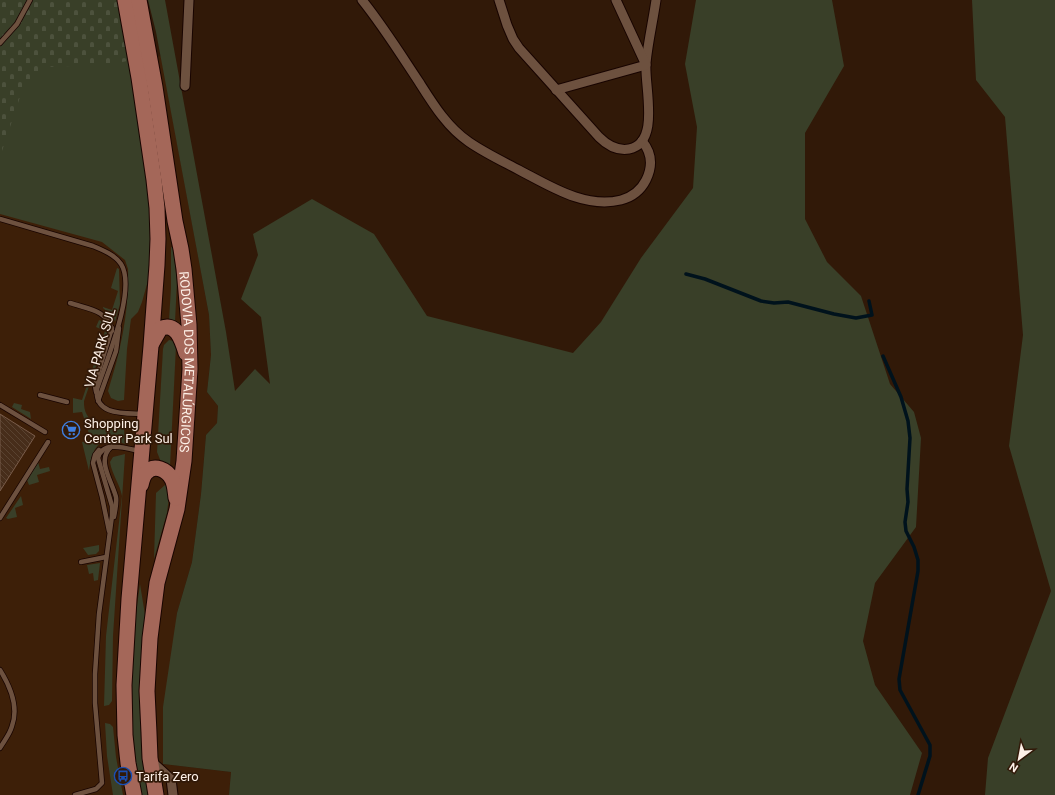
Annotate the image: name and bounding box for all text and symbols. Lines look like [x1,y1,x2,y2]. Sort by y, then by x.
street label: RODOVIA DOS METALÚRGICOS [177,271,197,453]
street label: VIA PARK SUL [81,307,119,389]
place label: Shopping Center Park Sul [84,416,173,446]
supermarket icon: Shopping Center Park Sul [61,420,81,440]
north arrow [999,739,1039,779]
text: N [1007,759,1021,775]
bus stop icon: Tarifa Zero [113,766,133,786]
place label: Tarifa Zero [136,769,199,784]

